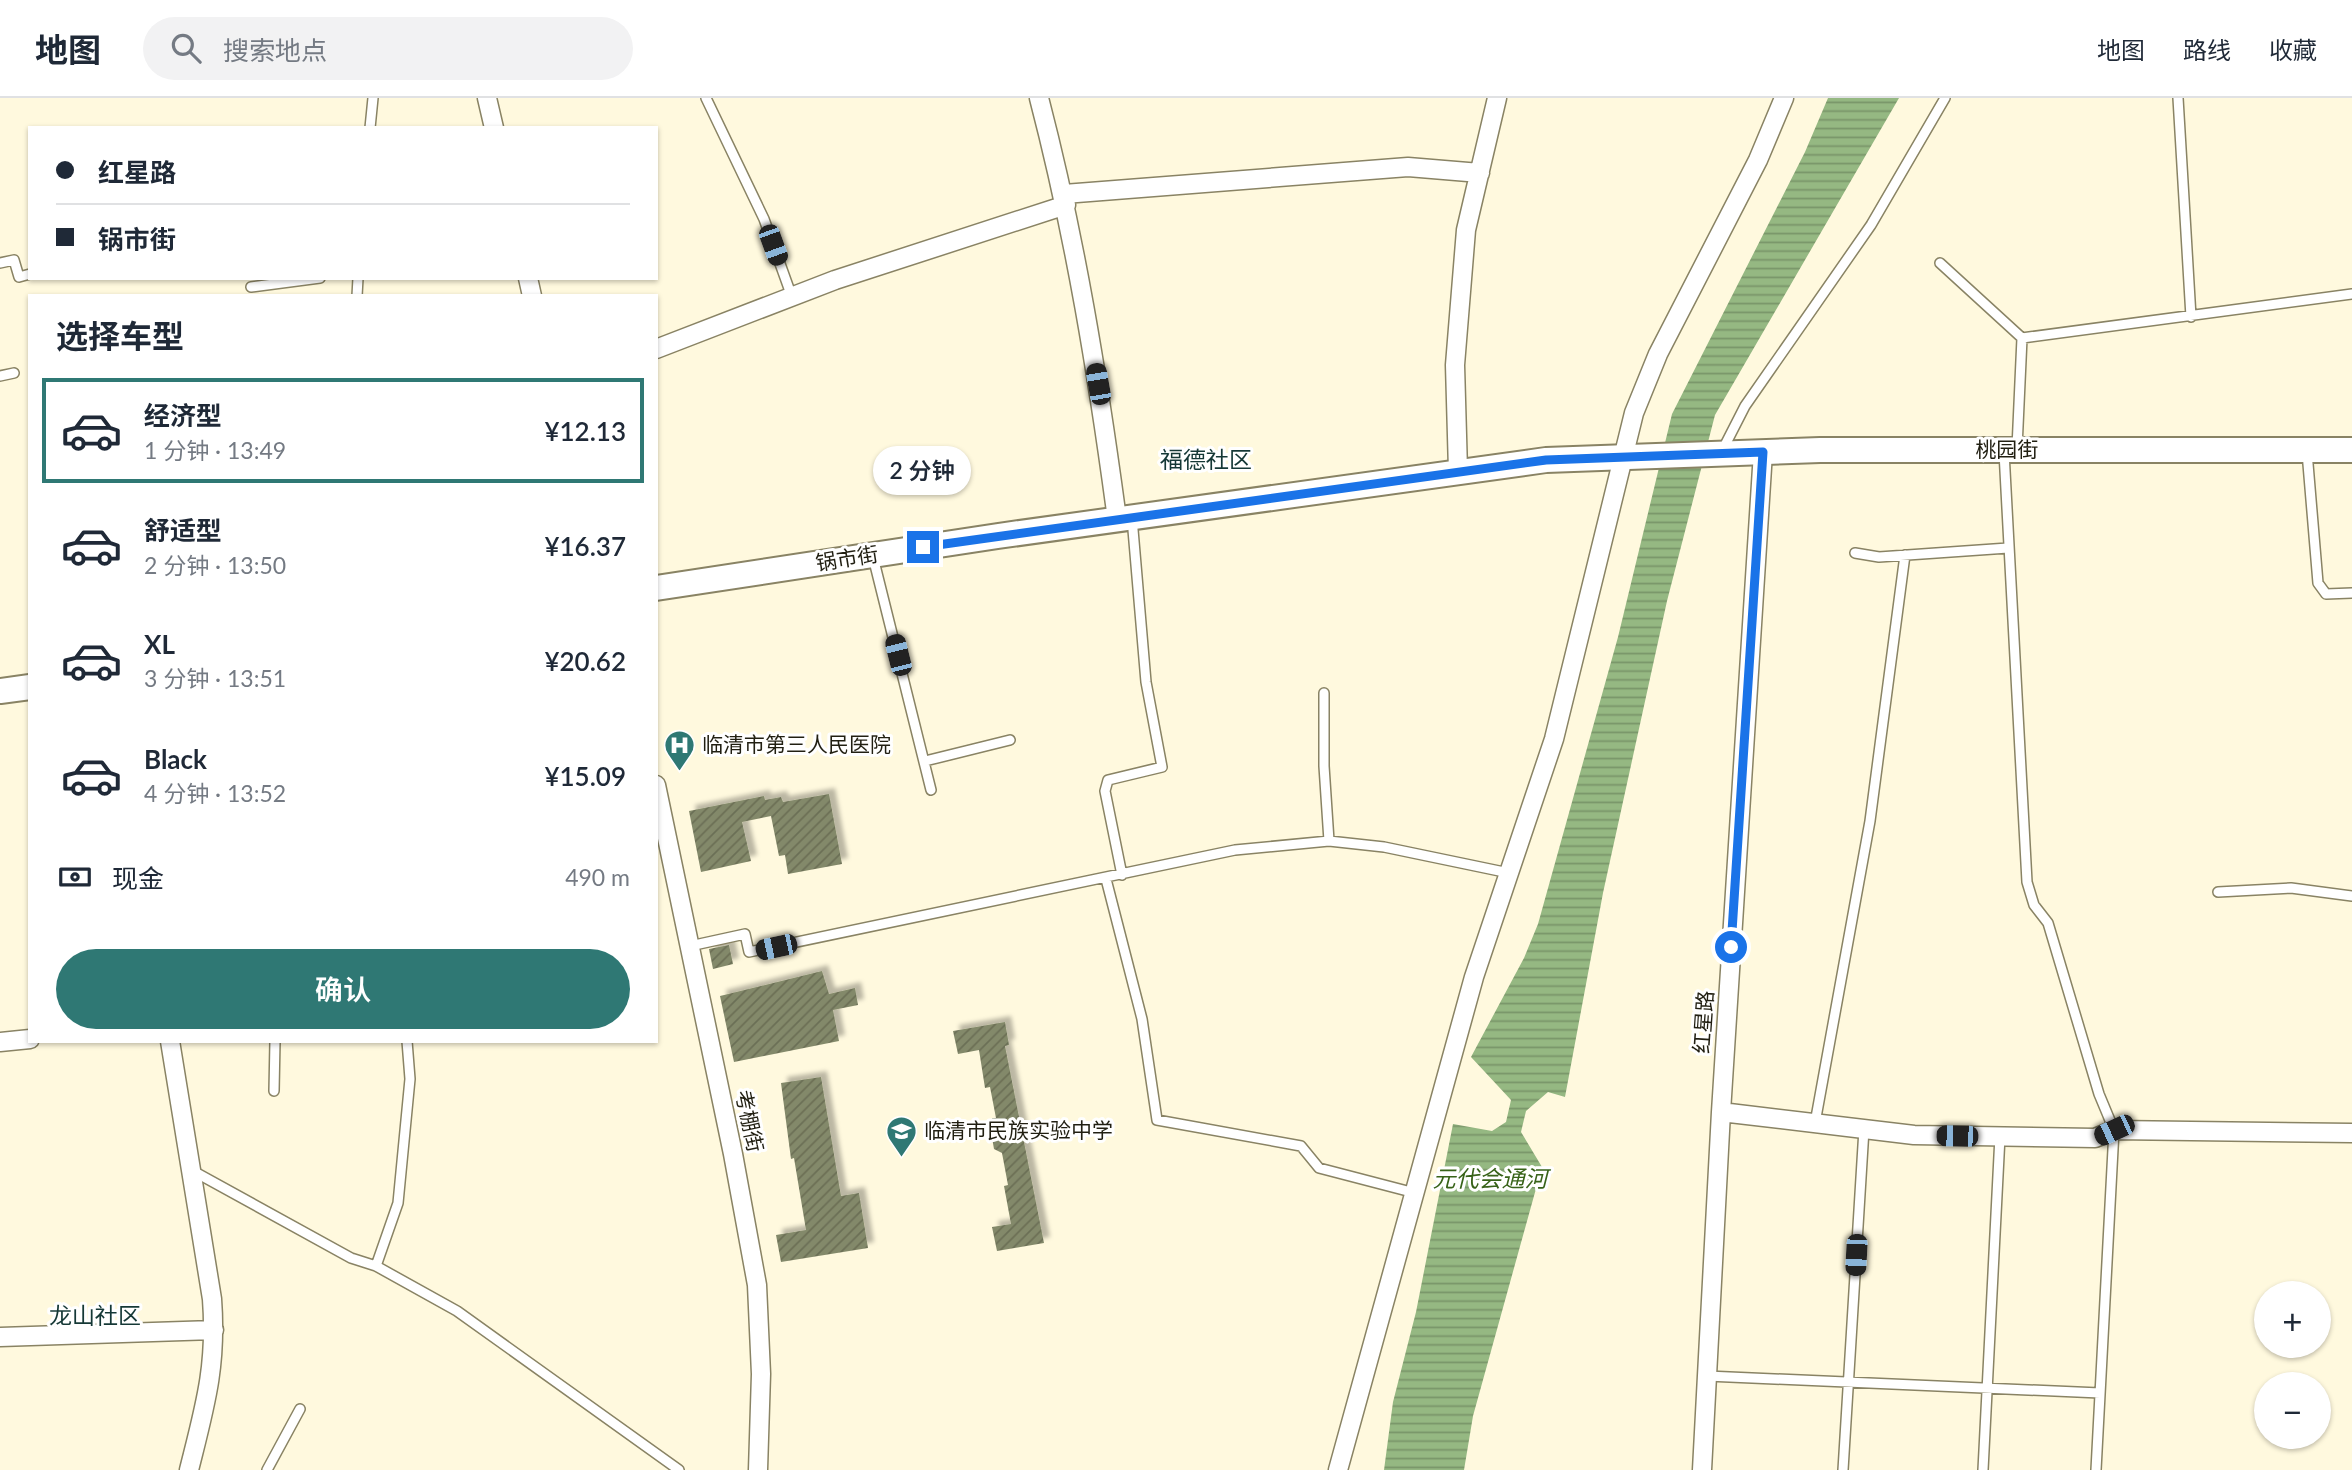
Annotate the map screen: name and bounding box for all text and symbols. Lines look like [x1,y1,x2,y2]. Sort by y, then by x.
search box [143,17,633,80]
text: 地图 [35,29,101,69]
icon: search [167,29,205,67]
text: 搜索地点 [223,34,327,66]
text: 地图 [2097,35,2145,64]
text: 路线 [2183,35,2231,64]
text: 收藏 [2269,35,2317,64]
text: 红星路 [98,156,176,188]
car [756,222,791,268]
text: 锅市街 [98,223,176,255]
text: 选择车型 [56,316,184,355]
car [1085,361,1112,407]
icon: car [60,399,123,462]
text: 经济型 [144,399,222,431]
text: ¥12.13 [544,415,626,447]
text: 1 分钟 · 13:49 [144,436,286,464]
street label: 桃园街 [1976,436,2039,461]
district label: 福德社区 [1160,445,1252,473]
callout: 2 分钟 [874,446,972,494]
text: 2 分钟 [889,456,955,484]
icon: car [60,514,123,577]
text: 舒适型 [144,514,222,546]
text: ¥16.37 [544,530,626,562]
route end [907,531,939,563]
street label: 锅市街 [814,540,880,575]
text: 2 分钟 · 13:50 [144,551,286,579]
text: XL [144,628,175,660]
icon: car [60,629,123,692]
car [883,632,914,678]
text: ¥20.62 [544,645,626,677]
text: 3 分钟 · 13:51 [144,664,286,692]
hospital icon: 临清市第三人民医院 [662,728,696,772]
place label: 临清市第三人民医院 [702,731,891,756]
text: Black [144,743,207,775]
icon: car [60,744,123,807]
text: ¥15.09 [544,760,626,792]
text: 4 分钟 · 13:52 [144,779,286,807]
icon: cash [56,858,94,896]
text: 现金 [112,862,164,894]
text: 490 m [565,863,630,891]
route start [1715,931,1747,963]
car [754,932,799,962]
button: 确认 [56,949,630,1029]
street label: 红星路 [1688,990,1717,1054]
street label: 考棚街 [732,1087,769,1154]
car [2091,1112,2138,1148]
school or university icon: 临清市民族实验中学 [884,1114,918,1158]
place label: 临清市民族实验中学 [924,1117,1113,1142]
car [1936,1125,1979,1147]
water label: 元代会通河 [1433,1164,1552,1192]
car [1845,1233,1868,1277]
map controls [2254,1281,2331,1449]
button: + [2254,1281,2331,1358]
district label: 龙山社区 [49,1301,141,1329]
button: − [2254,1372,2331,1449]

